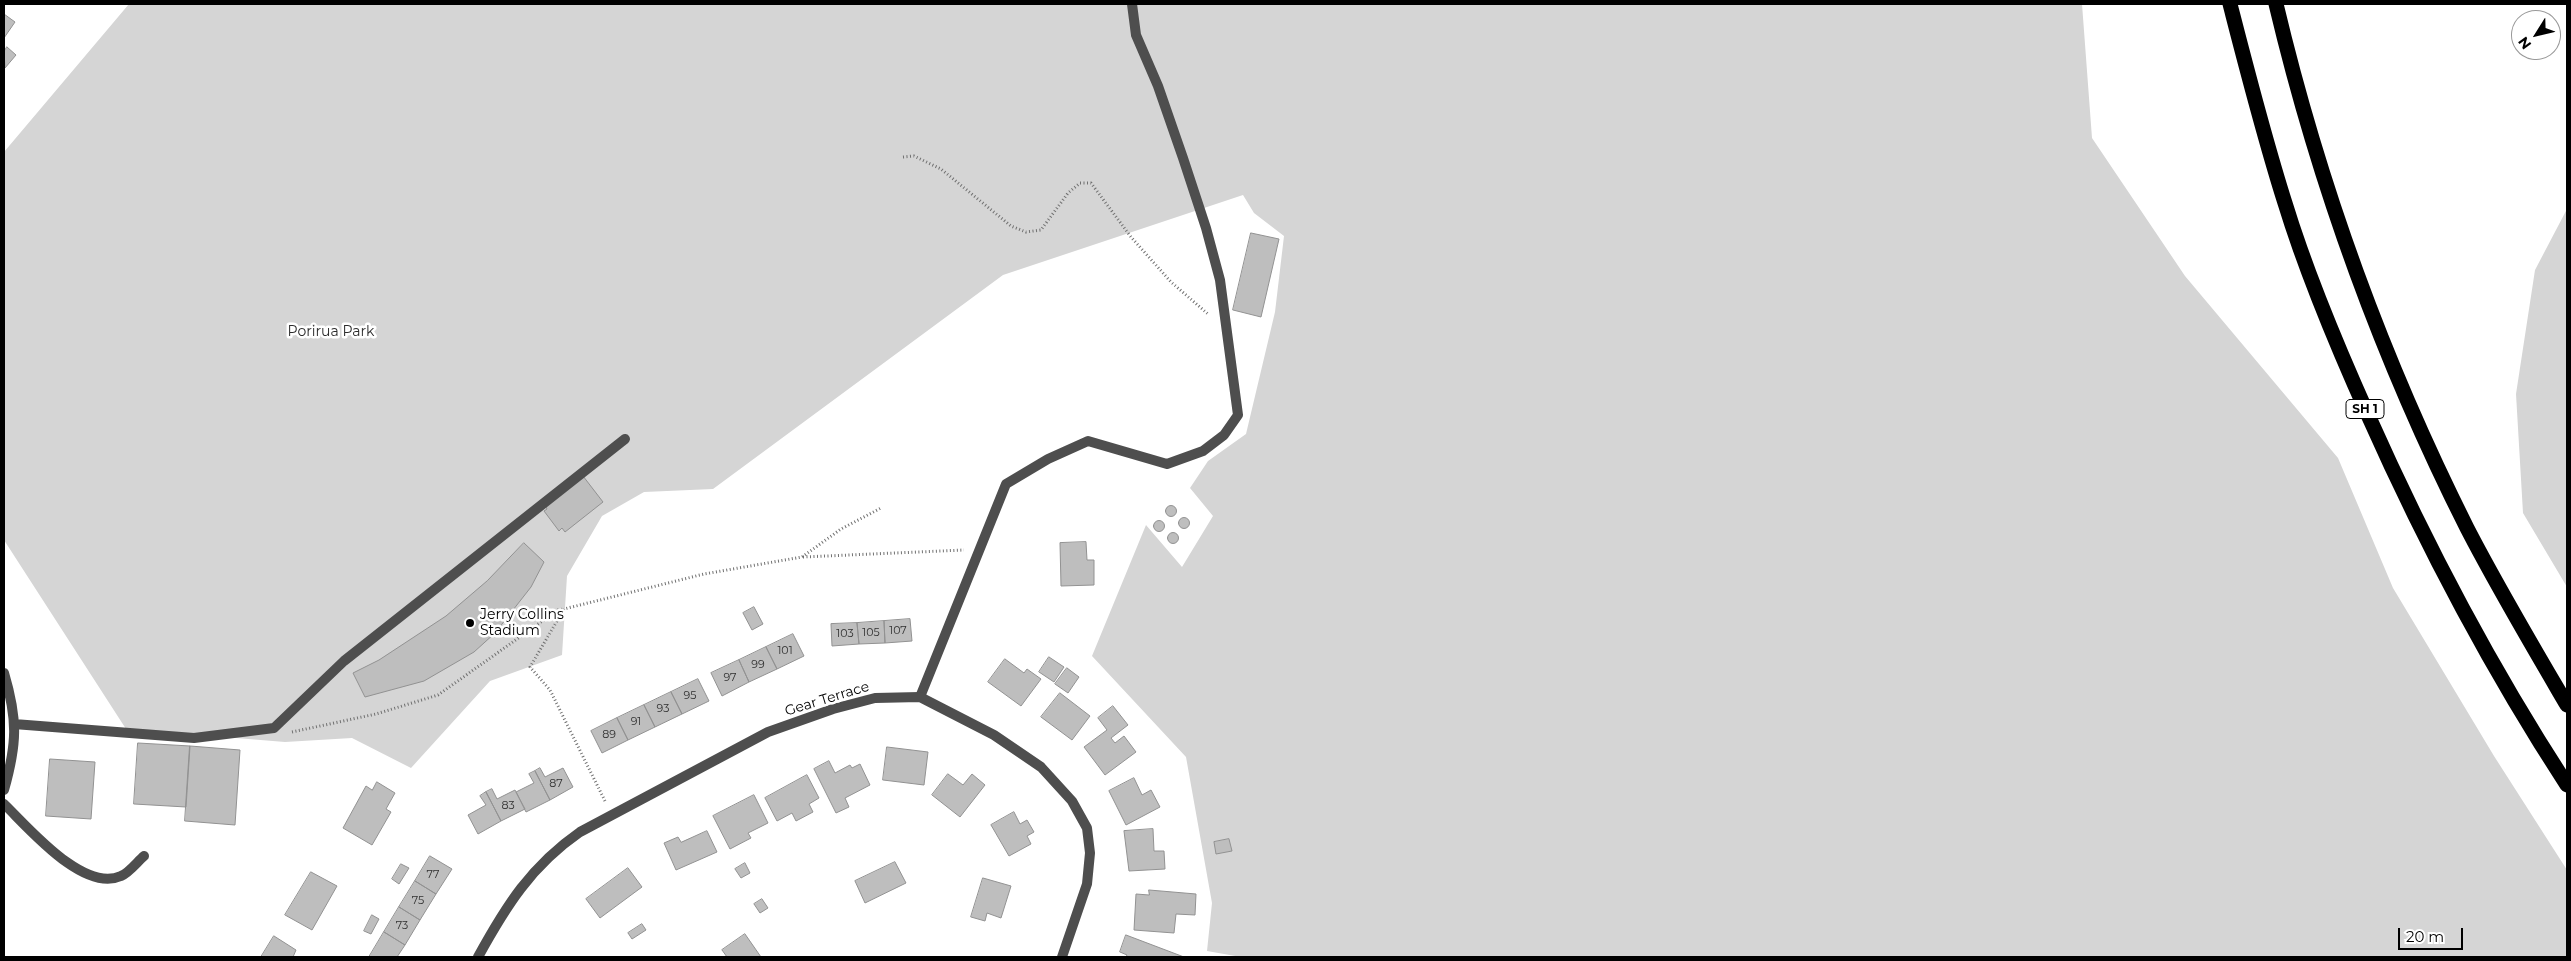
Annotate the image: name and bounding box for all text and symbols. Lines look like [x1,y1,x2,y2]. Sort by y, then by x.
north arrow [2511,10,2561,60]
text: N [2514,33,2535,53]
park label: Porirua Park [288,324,374,340]
road number: SH 1 [2346,399,2384,418]
place label: Jerry Collins Stadium [480,607,564,640]
marker: Jerry Collins Stadium [464,617,476,629]
house number: 107 [889,624,907,638]
house number: 105 [862,626,880,640]
house number: 103 [836,627,854,641]
house number: 101 [777,644,793,658]
house number: 99 [751,658,765,672]
house number: 97 [723,671,737,685]
street label: Gear Terrace [783,678,871,720]
house number: 95 [684,689,696,703]
house number: 93 [657,702,669,716]
house number: 91 [631,715,641,729]
house number: 89 [602,728,616,742]
house number: 87 [549,777,563,791]
house number: 83 [501,799,515,813]
house number: 77 [427,868,439,882]
house number: 75 [412,894,424,908]
scale bar [2401,918,2466,950]
house number: 73 [396,919,408,933]
text: 20 m [2406,927,2444,946]

